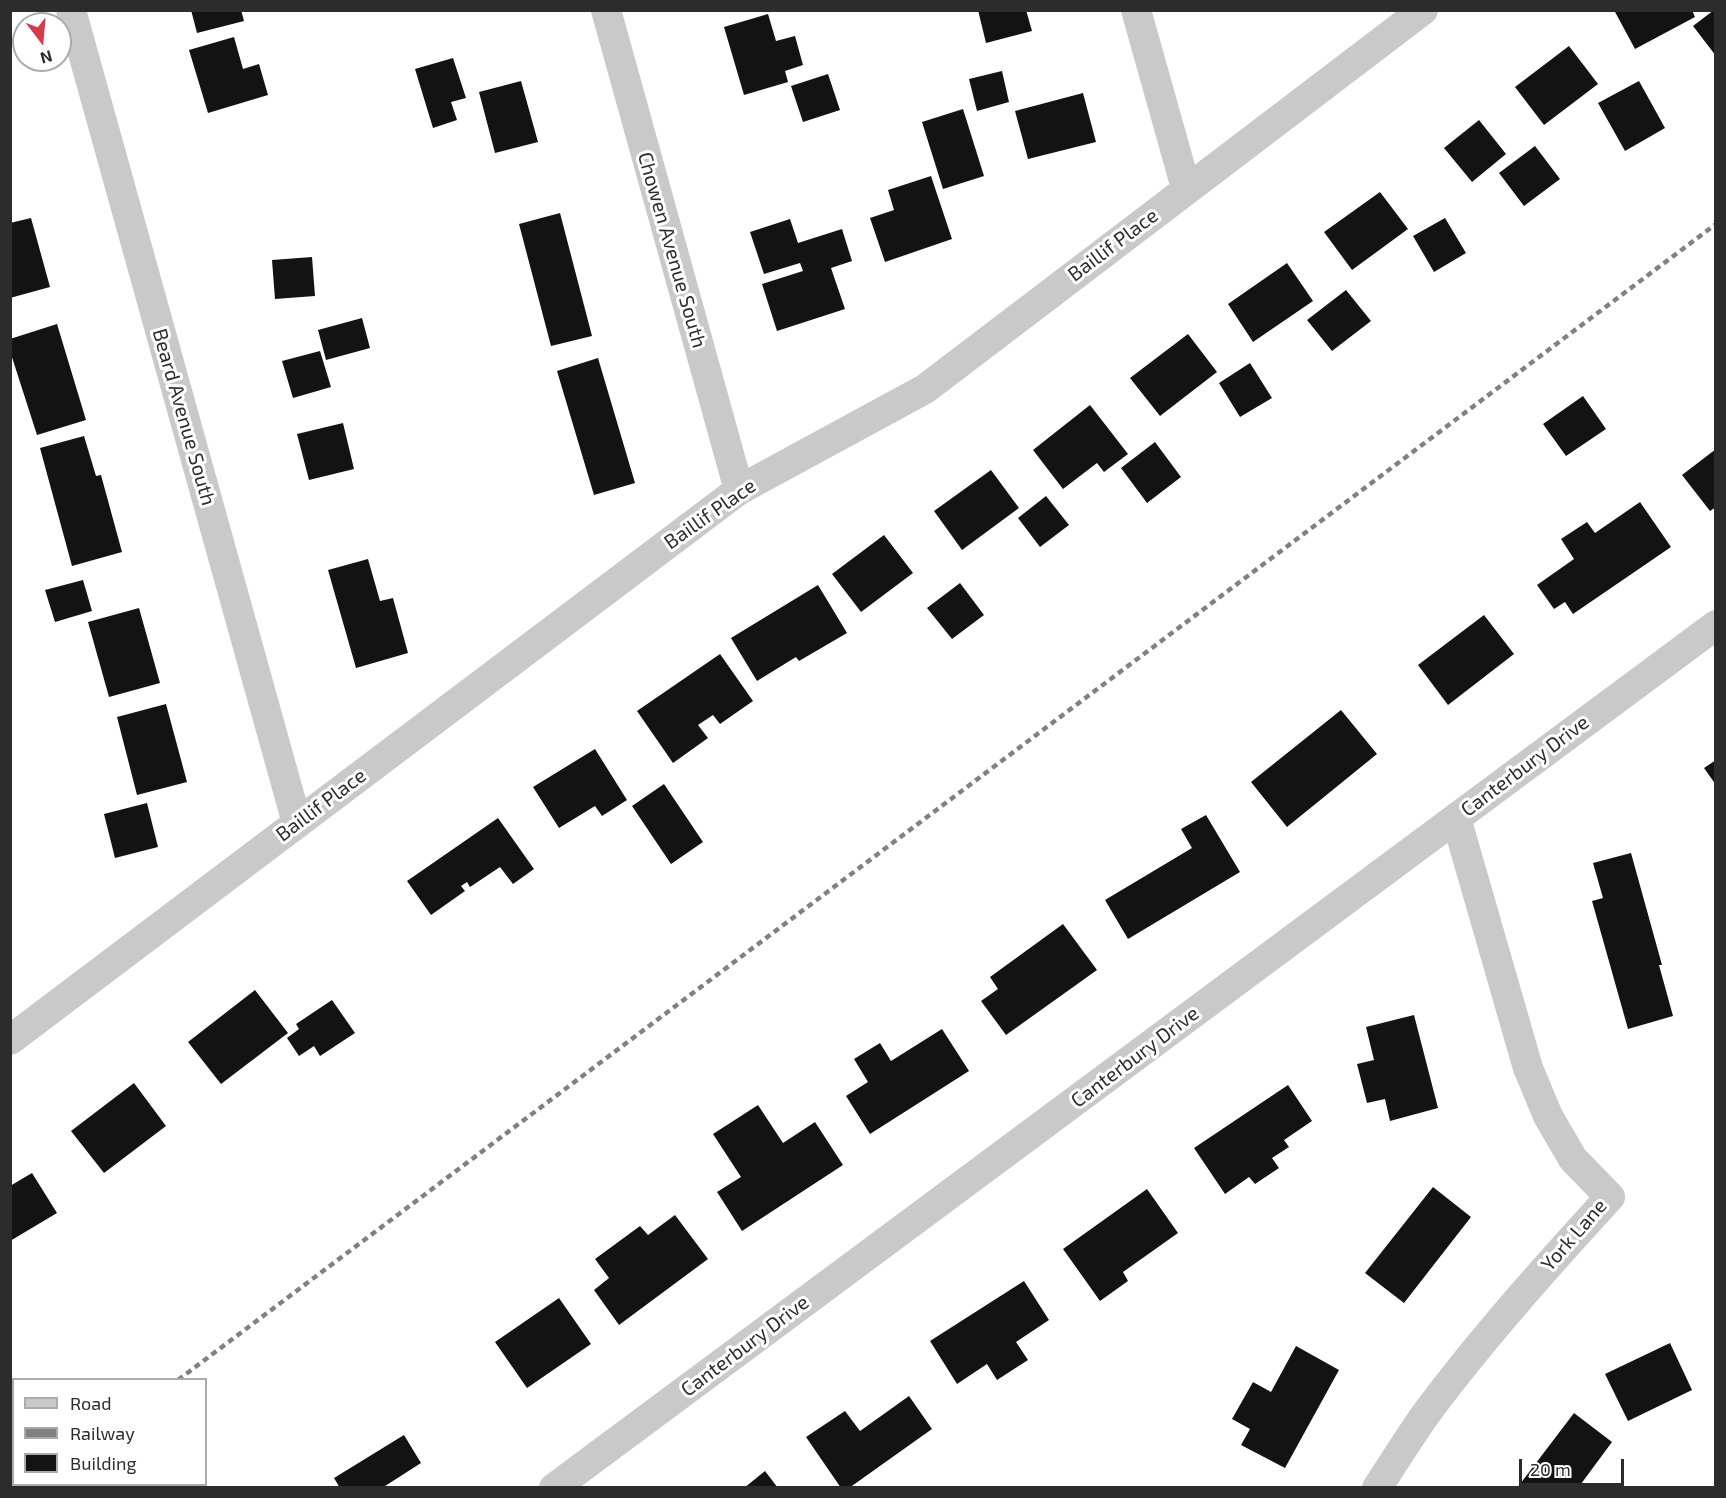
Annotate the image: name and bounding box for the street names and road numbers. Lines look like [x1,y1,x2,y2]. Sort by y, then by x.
street label: Chowen Avenue South [633,149,711,351]
street label: Baillif Place [1063,203,1163,287]
street label: Beard Avenue South [147,326,221,508]
street label: Baillif Place [660,474,760,554]
street label: Canterbury Drive [1456,710,1594,822]
street label: Baillif Place [271,763,371,847]
street label: Canterbury Drive [1066,1001,1204,1113]
street label: York Lane [1536,1194,1612,1276]
street label: Canterbury Drive [676,1290,814,1402]

